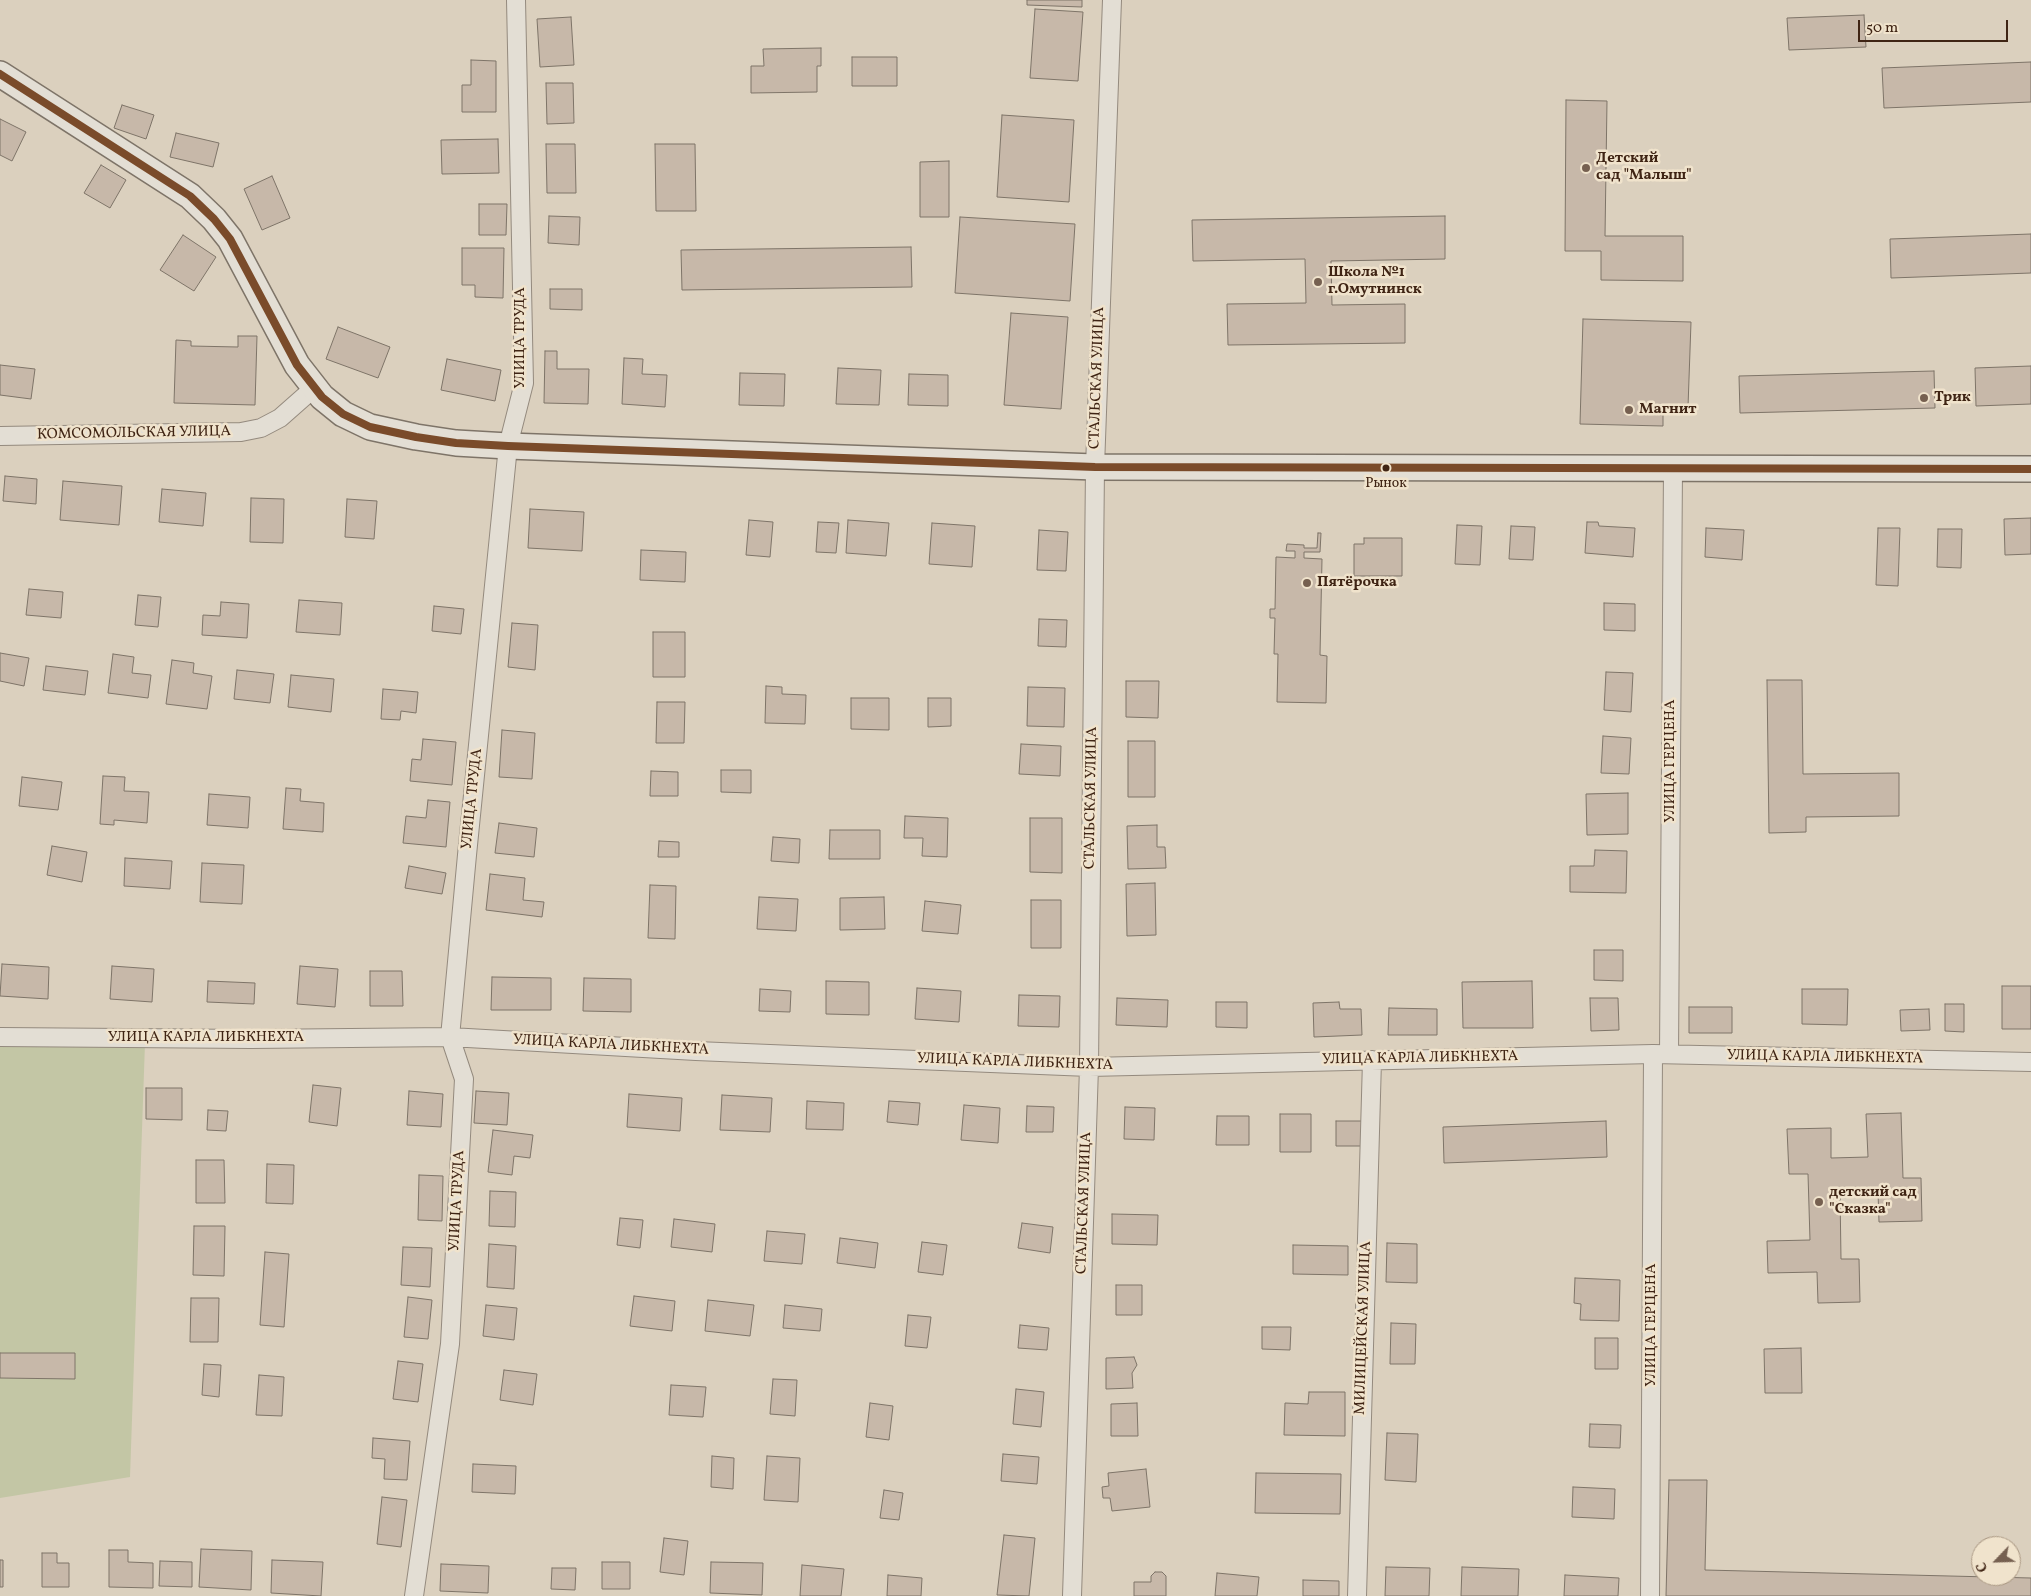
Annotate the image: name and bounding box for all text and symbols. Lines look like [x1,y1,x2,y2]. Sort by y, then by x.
scale bar [1861,10,2011,42]
text: 50 m [1866,18,1898,39]
place label: Детский сад "Малыш" [1596,150,1692,185]
marker: Детский сад "Малыш" [1580,162,1592,174]
place label: Школа №1 г.Омутнинск [1328,264,1422,299]
marker: Школа №1 г.Омутнинск [1312,276,1324,288]
street label: УЛИЦА ТРУДА [512,287,530,389]
street label: СТАЛЬСКАЯ УЛИЦА [1087,306,1109,450]
place label: Трик [1934,389,1971,407]
marker: Трик [1918,392,1930,404]
place label: Магнит [1639,401,1696,419]
marker: Магнит [1623,404,1635,416]
street label: КОМСОМОЛЬСКАЯ УЛИЦА [37,423,231,445]
marker: Рынок [1381,463,1391,473]
place label: Рынок [1365,476,1407,492]
place label: Пятёрочка [1317,574,1397,592]
marker: Пятёрочка [1301,577,1313,589]
street label: УЛИЦА ГЕРЦЕНА [1662,699,1680,823]
street label: СТАЛЬСКАЯ УЛИЦА [1082,727,1102,869]
street label: УЛИЦА ТРУДА [459,748,487,850]
street label: УЛИЦА КАРЛА ЛИБКНЕХТА [108,1029,304,1047]
street label: УЛИЦА КАРЛА ЛИБКНЕХТА [513,1032,709,1060]
street label: УЛИЦА КАРЛА ЛИБКНЕХТА [1727,1047,1923,1069]
street label: УЛИЦА КАРЛА ЛИБКНЕХТА [1322,1048,1518,1070]
street label: УЛИЦА КАРЛА ЛИБКНЕХТА [917,1051,1113,1075]
street label: СТАЛЬСКАЯ УЛИЦА [1074,1131,1096,1275]
street label: УЛИЦА ТРУДА [446,1150,470,1252]
place label: детский сад "Сказка" [1829,1184,1917,1219]
marker: детский сад "Сказка" [1813,1196,1825,1208]
street label: МИЛИЦЕЙСКАЯ УЛИЦА [1352,1241,1376,1415]
street label: УЛИЦА ГЕРЦЕНА [1643,1263,1661,1387]
north arrow [1971,1536,2021,1586]
text: С [1972,1559,1993,1575]

